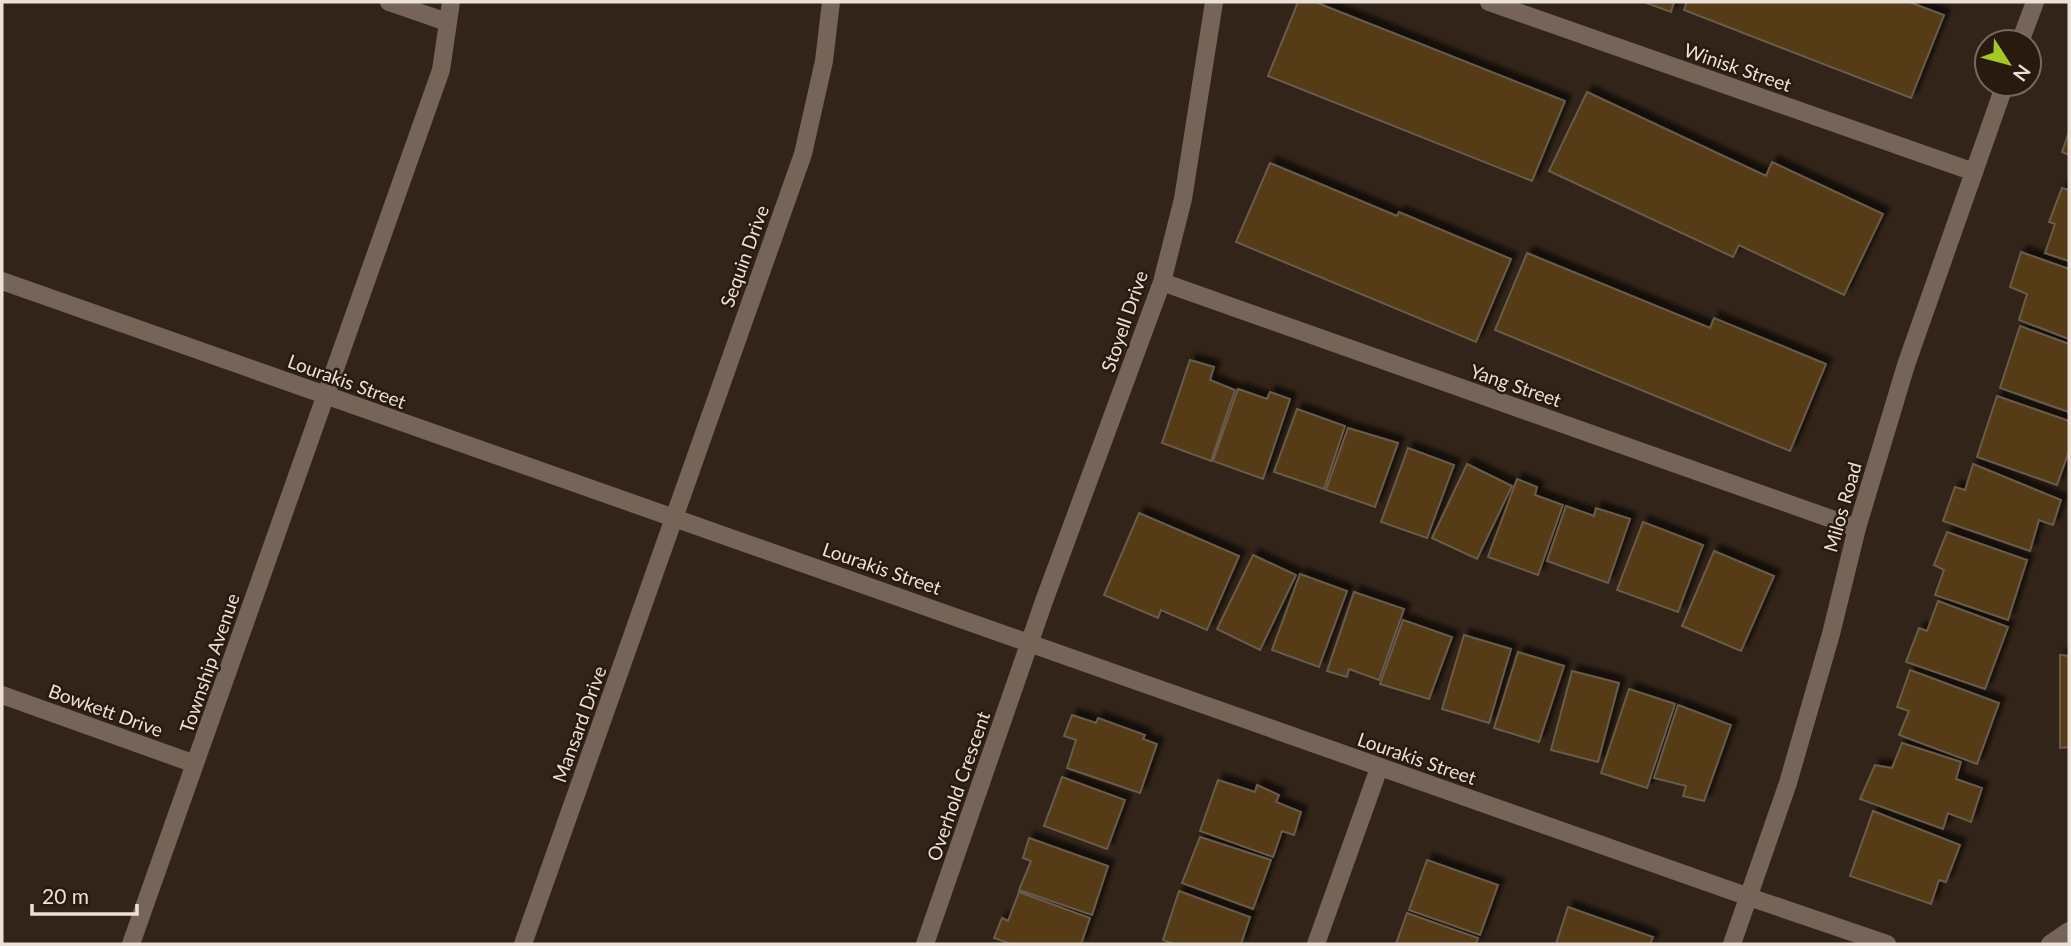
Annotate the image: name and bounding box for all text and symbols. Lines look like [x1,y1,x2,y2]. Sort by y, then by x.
north arrow [1973,28,2043,98]
street label: Winisk Street [1681,38,1795,96]
text: N [2009,61,2036,86]
street label: Sequin Drive [715,202,773,310]
street label: Stoyell Drive [1096,267,1152,375]
street label: Lourakis Street [285,349,409,413]
street label: Yang Street [1468,359,1565,411]
street label: Milos Road [1818,459,1866,555]
street label: Lourakis Street [820,537,945,599]
street label: Township Avenue [174,590,244,736]
street label: Mansard Drive [547,663,611,785]
street label: Bowkett Drive [46,679,166,741]
street label: Overhold Crescent [922,708,994,864]
street label: Lourakis Street [1355,727,1480,789]
scale bar [32,872,136,916]
text: 20 m [42,883,89,908]

